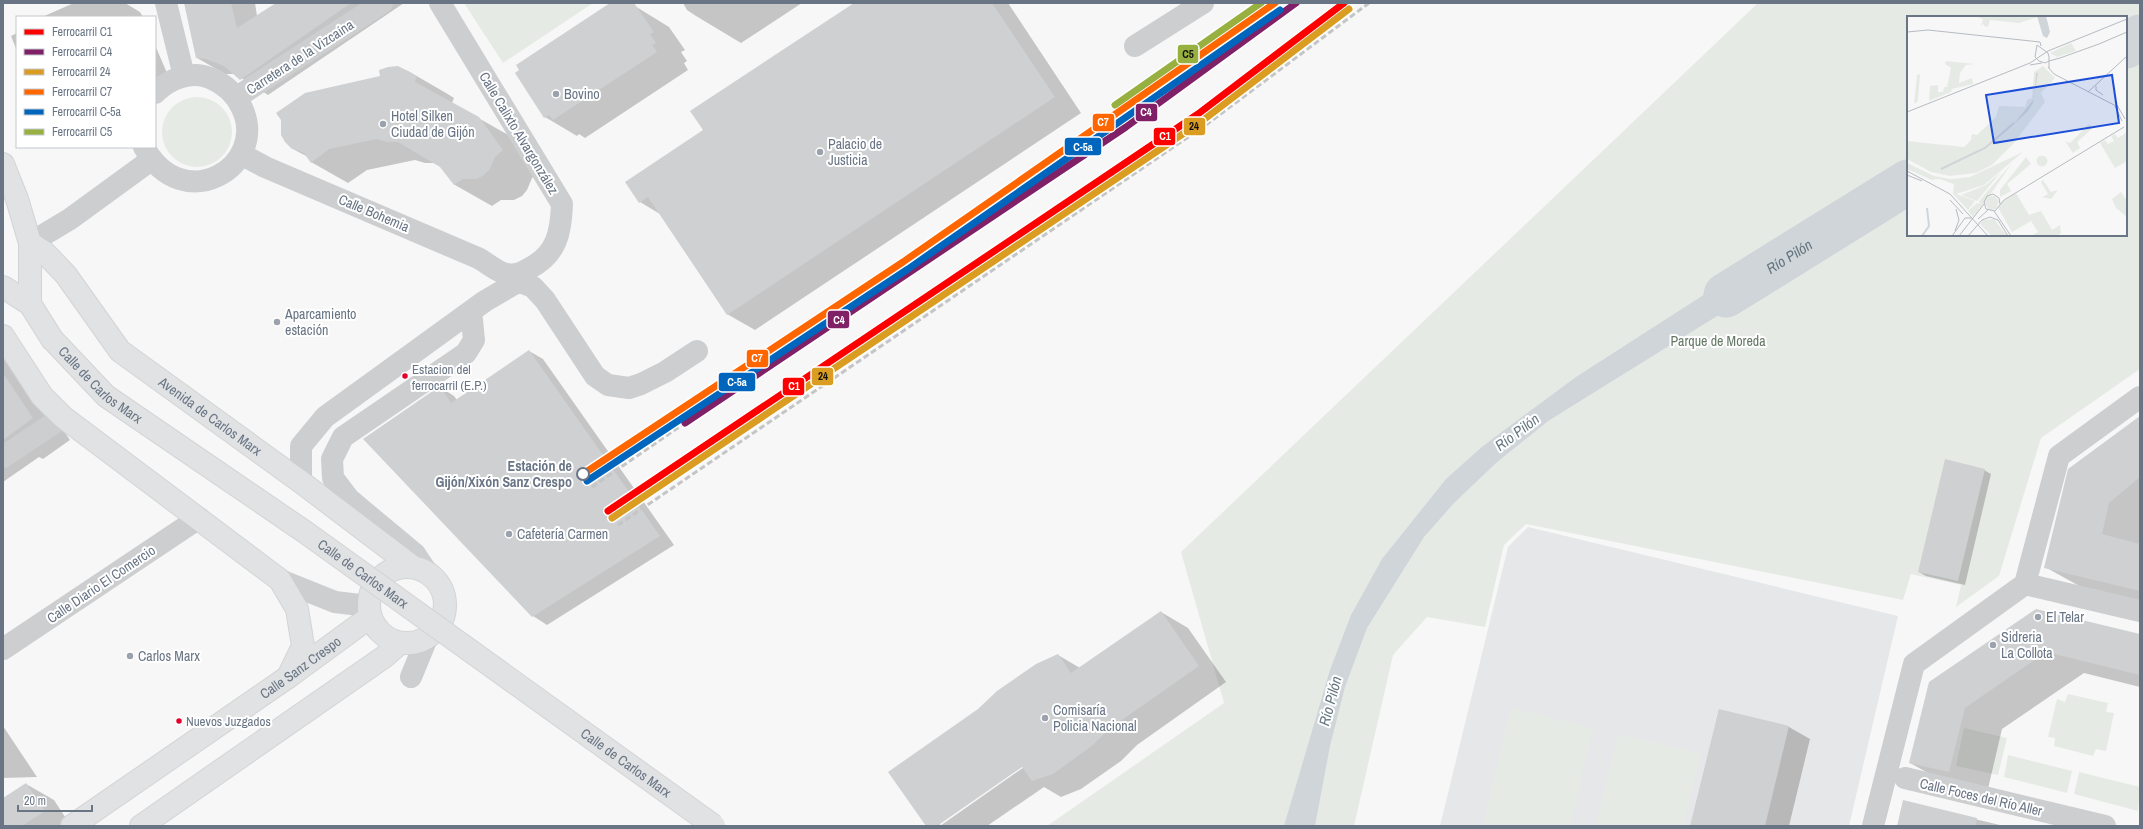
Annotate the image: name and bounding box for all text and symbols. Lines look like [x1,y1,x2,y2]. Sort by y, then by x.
street label: Carretera de la Vizcaína [243,15,358,98]
legend [16,16,156,148]
inset map [1907,16,2127,236]
text: Ferrocarril C1 [52,24,113,40]
text: Ferrocarril C4 [52,44,113,60]
line badge: C5 [1177,44,1199,64]
text: C5 [1182,47,1194,61]
text: Ferrocarril 24 [52,64,111,80]
street label: Calle Calixto Alvargonzález [475,68,563,198]
text: Ferrocarril C7 [52,84,113,100]
place label: Bovino [564,85,600,103]
marker: Bovino [551,89,561,99]
line badge: C4 [1135,103,1158,122]
text: Ferrocarril C-5a [52,104,121,120]
text: C4 [1140,105,1152,119]
place label: Hotel Silken Ciudad de Gijón [391,107,475,141]
line badge: C7 [1092,113,1115,132]
text: C7 [1097,115,1109,129]
line badge: 24 [1183,117,1206,136]
marker: Hotel Silken Ciudad de Gijón [378,119,388,129]
text: 24 [1189,119,1199,133]
text: Ferrocarril C5 [52,124,113,140]
line badge: C1 [1153,127,1176,146]
text: C1 [1159,129,1171,143]
place label: Palacio de Justicia [828,135,882,169]
line badge: C-5a [1064,137,1102,156]
text: C-5a [1073,140,1093,154]
marker: Palacio de Justicia [815,147,825,157]
street label: Calle Bohemia [336,190,413,236]
water label: Río Pilón [1762,234,1816,278]
place label: Aparcamiento estación [284,305,356,339]
line badge: C4 [827,310,850,329]
text: C4 [833,313,845,327]
marker: Aparcamiento estación [272,317,282,327]
park label: Parque de Moreda [1670,332,1766,350]
street label: Calle de Carlos Marx [55,342,146,427]
line badge: C7 [746,349,769,368]
text: C7 [751,351,763,365]
place label: Estacion del ferrocarril (E.P.) [412,361,487,394]
line badge: 24 [811,367,834,386]
text: 24 [818,369,828,383]
marker: Estacion del ferrocarril (E.P.) [400,371,410,381]
street label: Avenida de Carlos Marx [154,372,266,460]
line badge: C-5a [718,372,756,392]
text: C-5a [727,375,747,389]
line badge: C1 [782,377,805,396]
text: C1 [788,379,800,393]
water label: Río Pilón [1490,408,1544,456]
place label: Estación de Gijón/Xixón Sanz Crespo [435,457,572,491]
marker: Estación de Gijón/Xixón Sanz Crespo [576,467,590,481]
place label: Cafetería Carmen [517,525,608,543]
marker: Cafetería Carmen [504,529,514,539]
street label: Calle de Carlos Marx [314,535,412,612]
street label: Calle Diario El Comercio [43,541,159,627]
place label: El Telar [2046,608,2084,626]
marker: El Telar [2033,612,2043,622]
place label: Sidreria La Collota [2001,628,2053,662]
street label: Calle Sanz Crespo [256,632,345,703]
marker: Sidreria La Collota [1988,640,1998,650]
place label: Carlos Marx [138,647,200,665]
marker: Carlos Marx [125,651,135,661]
water label: Río Pilón [1313,674,1347,728]
place label: Comisaría Policia Nacional [1053,701,1137,735]
place label: Nuevos Juzgados [186,713,271,730]
marker: Comisaría Policia Nacional [1040,713,1050,723]
marker: Nuevos Juzgados [174,716,184,726]
street label: Calle de Carlos Marx [577,724,675,802]
street label: Calle Foces del Río Aller [1918,774,2044,820]
scale bar [18,787,92,813]
text: 20 m [24,793,46,809]

